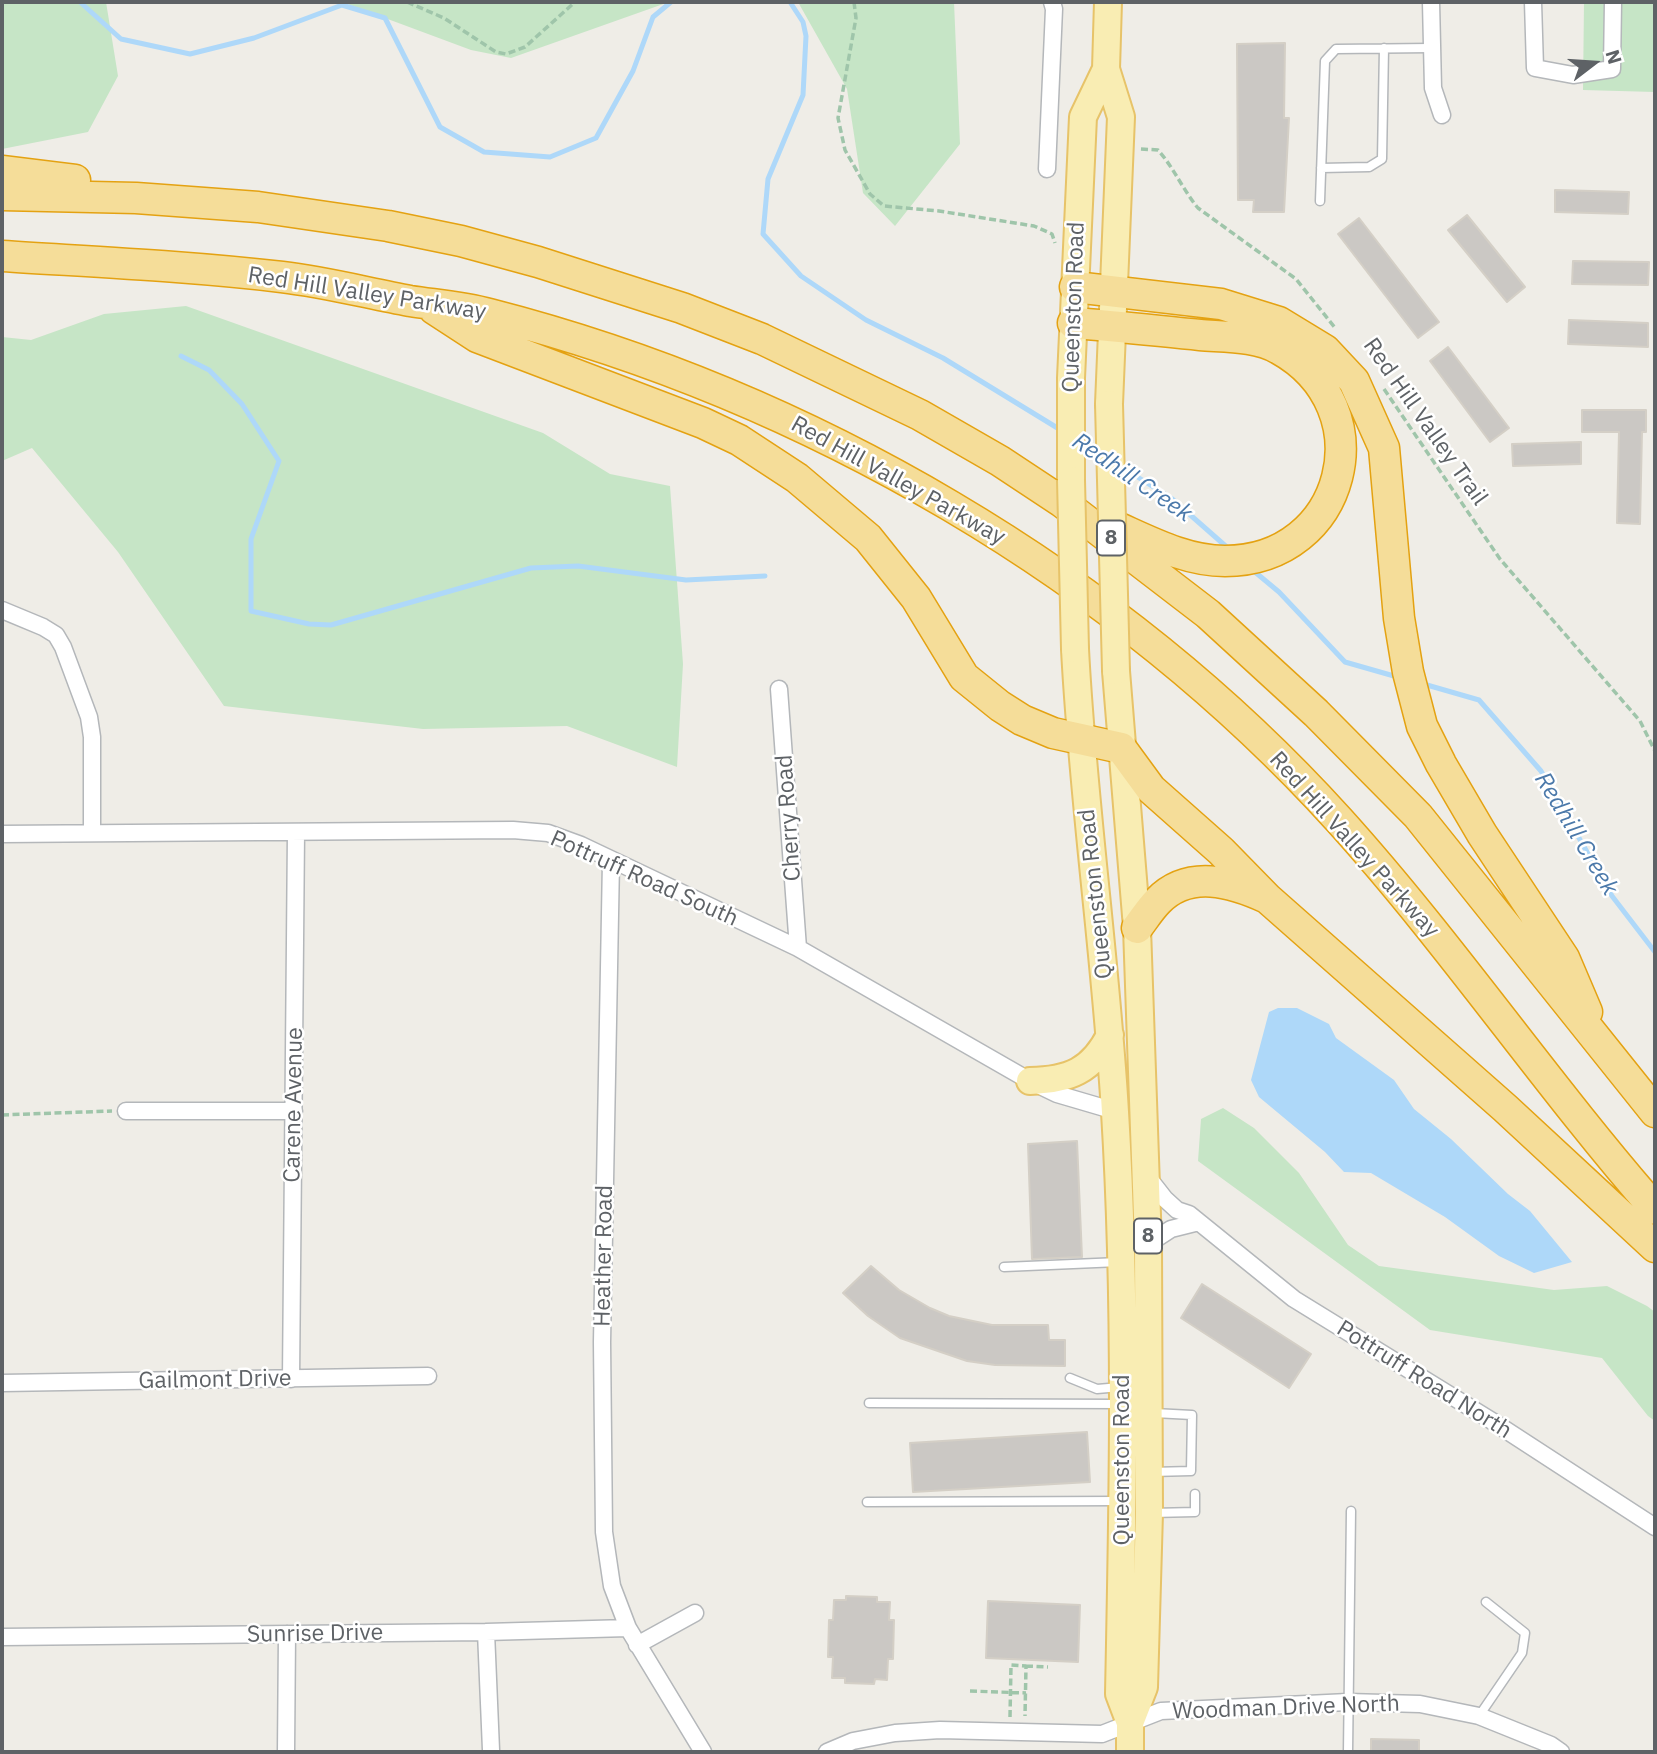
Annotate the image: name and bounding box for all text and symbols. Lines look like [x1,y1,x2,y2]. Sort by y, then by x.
north arrow [1559,28,1629,98]
text: N [1601,47,1628,67]
street label: Queenston Road [1057,221,1091,393]
street label: Red Hill Valley Parkway [246,262,488,326]
street label: Red Hill Valley Trail [1357,333,1493,511]
street label: Red Hill Valley Parkway [786,411,1010,551]
water label: Redhill Creek [1066,427,1198,529]
road number: 8 [1097,520,1125,556]
street label: Red Hill Valley Parkway [1263,746,1445,944]
street label: Cherry Road [771,754,807,882]
water label: Redhill Creek [1528,767,1624,901]
street label: Queenston Road [1073,808,1119,980]
street label: Pottruff Road South [546,825,742,933]
street label: Carene Avenue [279,1027,309,1183]
street label: Heather Road [589,1185,619,1327]
road number: 8 [1134,1218,1162,1254]
street label: Pottruff Road North [1331,1315,1517,1445]
street label: Gailmont Drive [138,1365,292,1395]
street label: Queenston Road [1108,1375,1136,1545]
street label: Sunrise Drive [247,1619,383,1649]
street label: Woodman Drive North [1172,1690,1400,1726]

